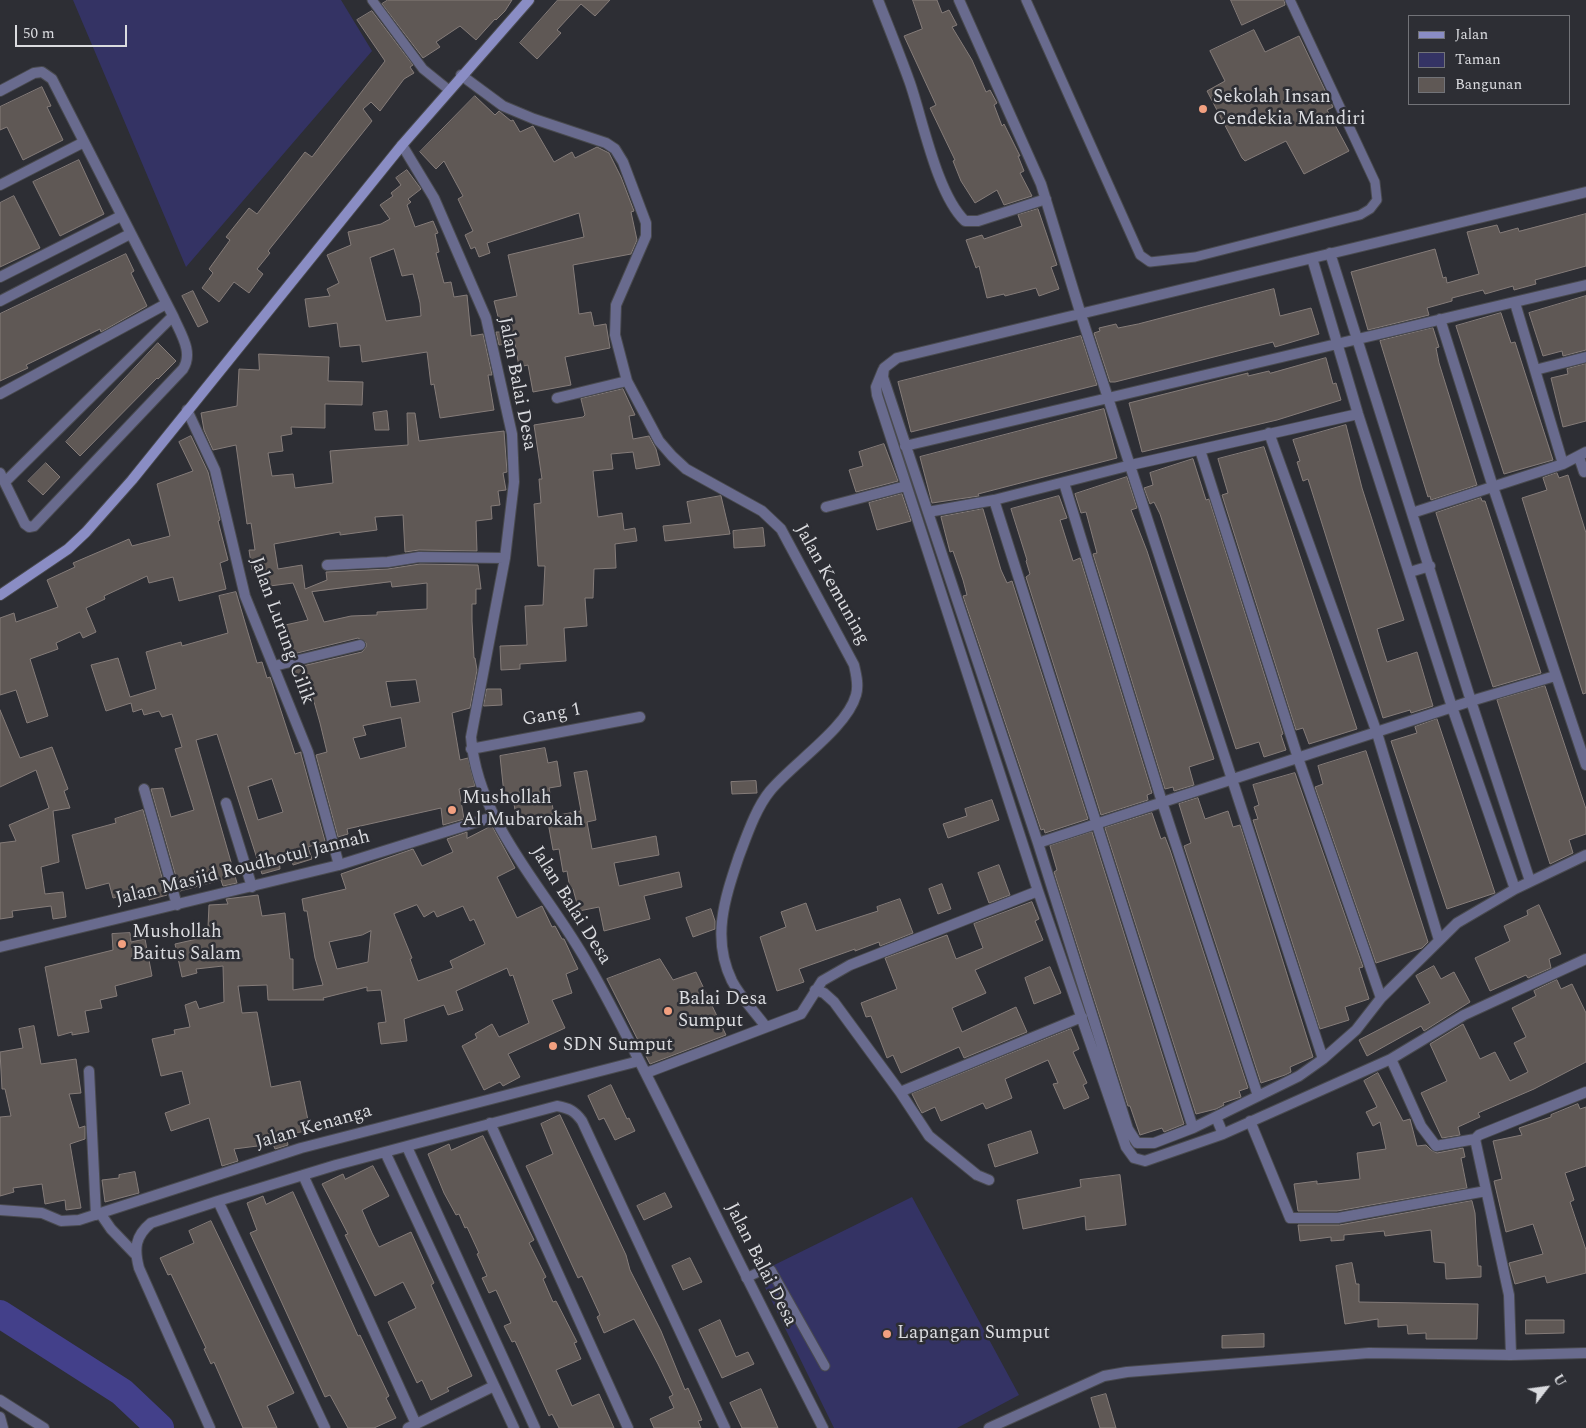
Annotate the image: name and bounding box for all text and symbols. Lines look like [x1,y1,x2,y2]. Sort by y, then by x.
scale bar [18,15,130,47]
legend [1408,15,1571,105]
text: 50 m [23,22,55,45]
text: Jalan [1455,23,1488,46]
text: Taman [1455,48,1501,71]
text: Bangunan [1455,73,1522,96]
place label: Sekolah Insan Cendekia Mandiri [1213,87,1366,131]
marker: Sekolah Insan Cendekia Mandiri [1197,103,1209,115]
street label: Jalan Balai Desa [492,315,540,453]
street label: Jalan Kemuning [788,521,874,649]
street label: Jalan Lurung Cilik [244,554,318,708]
street label: Gang 1 [521,699,583,733]
place label: Mushollah Al Mubarokah [462,788,584,832]
marker: Mushollah Al Mubarokah [446,804,458,816]
street label: Jalan Masjid Roudhotul Jannah [113,826,373,912]
street label: Jalan Balai Desa [524,843,616,969]
place label: Mushollah Baitus Salam [132,922,241,966]
marker: Mushollah Baitus Salam [116,938,128,950]
place label: Balai Desa Sumput [678,989,767,1033]
marker: Balai Desa Sumput [662,1005,674,1017]
place label: SDN Sumput [563,1035,673,1057]
marker: SDN Sumput [547,1040,559,1052]
street label: Jalan Kenanga [253,1101,375,1155]
street label: Jalan Balai Desa [719,1199,801,1331]
place label: Lapangan Sumput [897,1323,1050,1345]
marker: Lapangan Sumput [881,1328,893,1340]
north arrow [1521,1363,1571,1413]
text: U [1547,1370,1571,1391]

